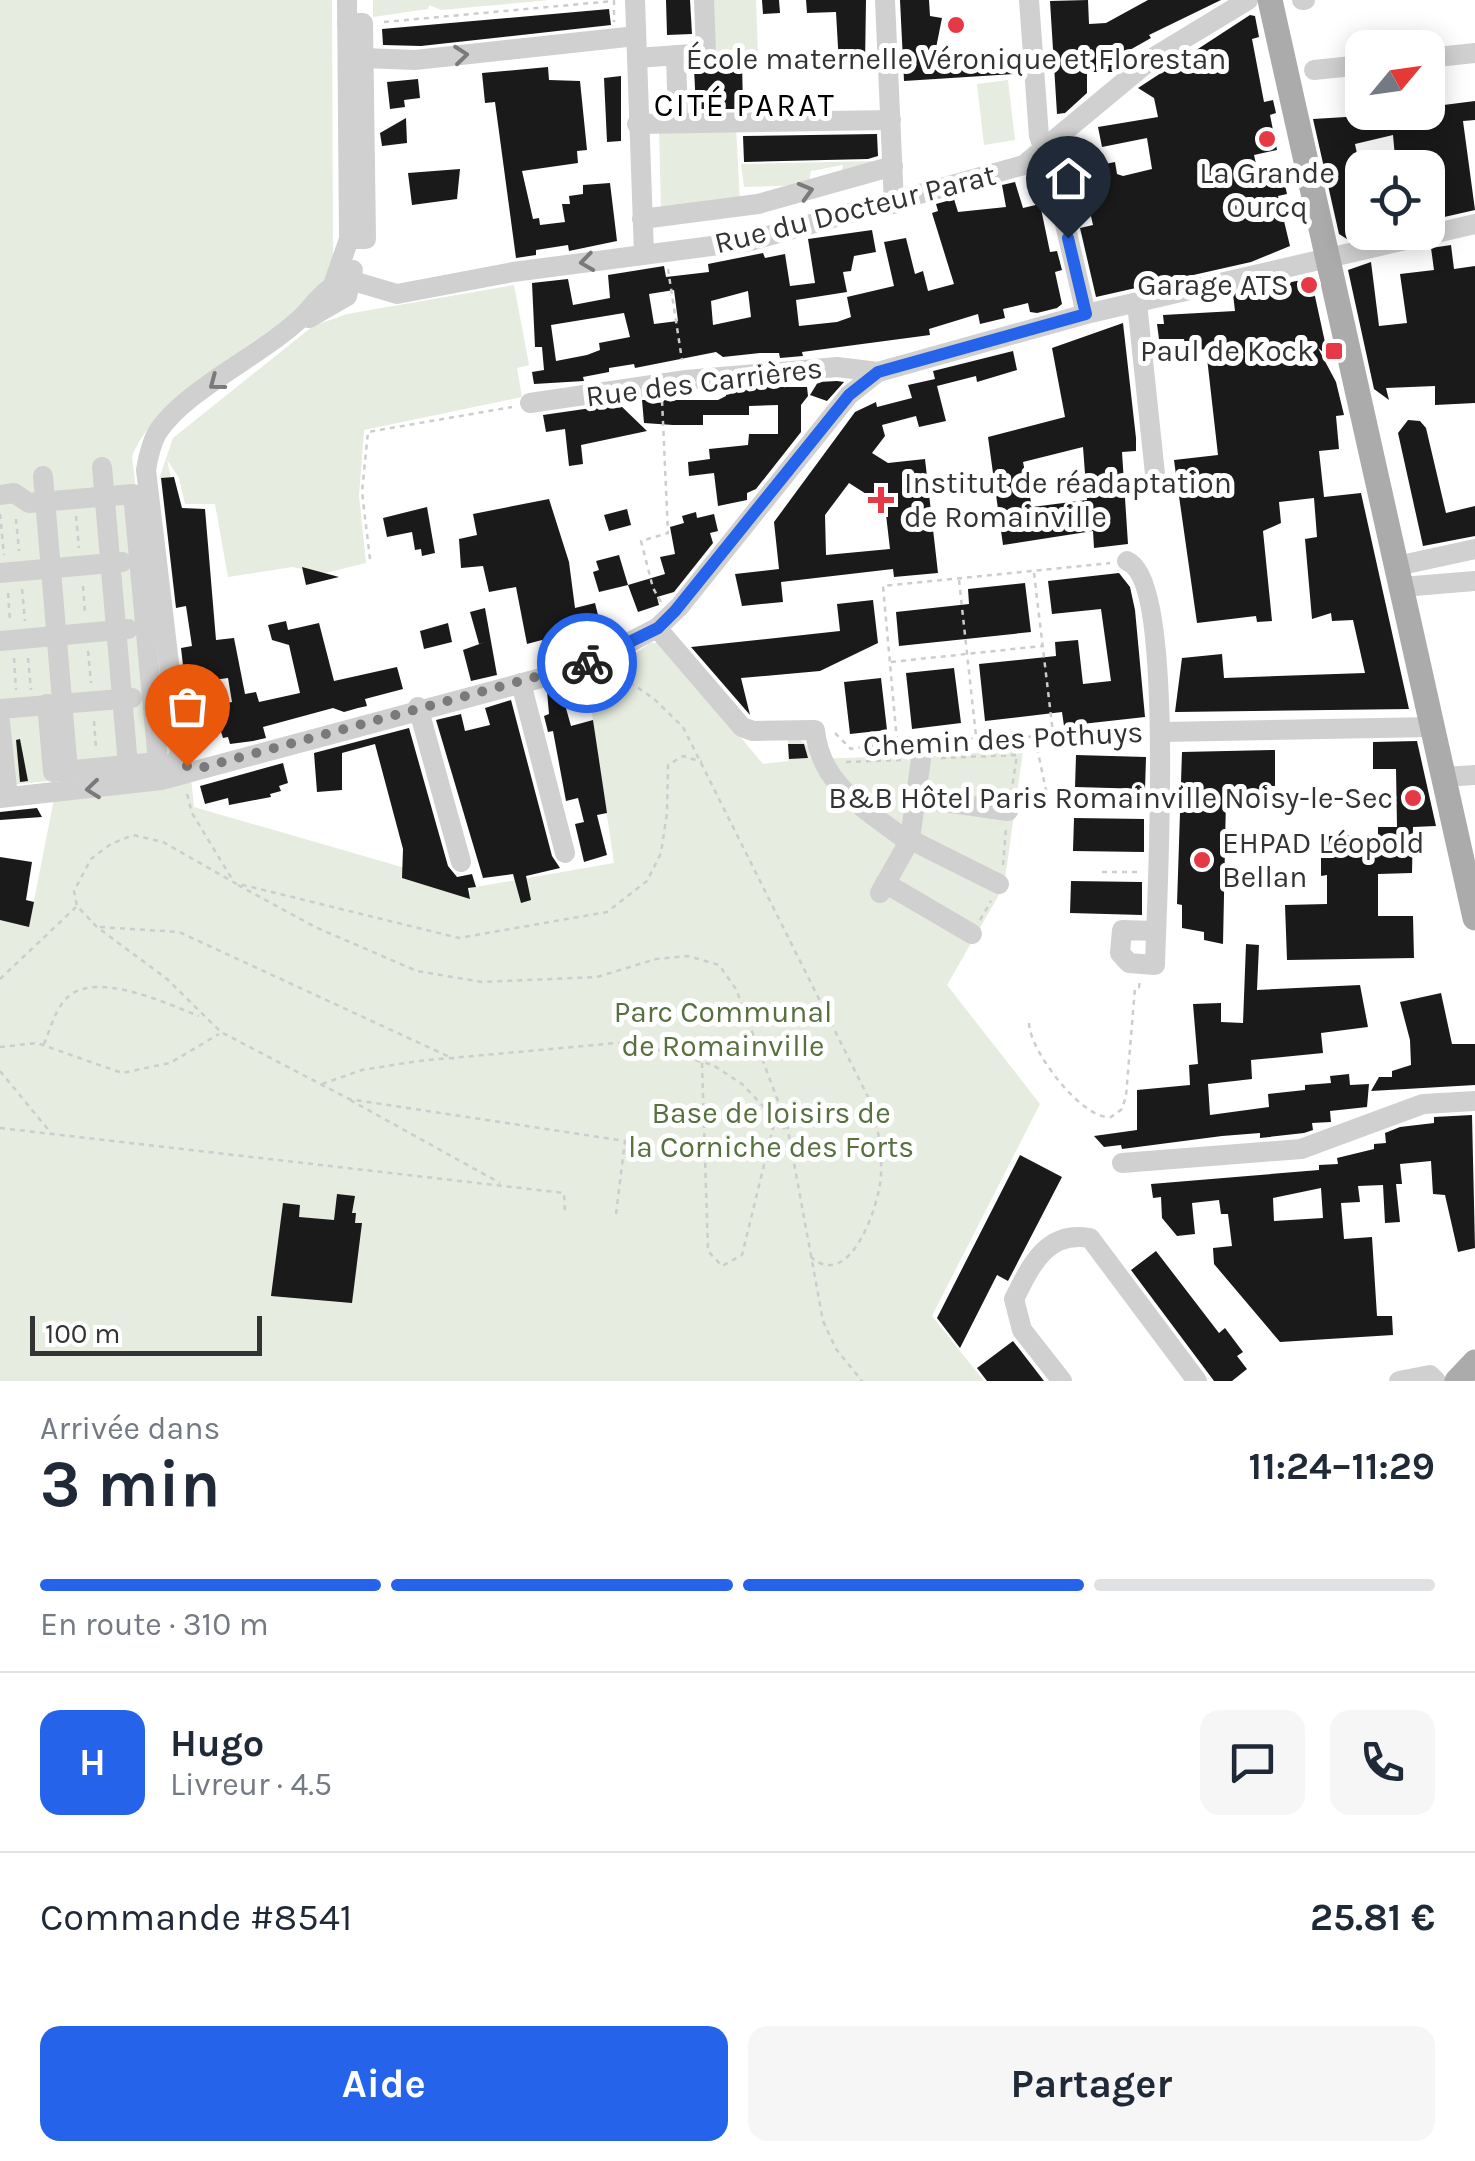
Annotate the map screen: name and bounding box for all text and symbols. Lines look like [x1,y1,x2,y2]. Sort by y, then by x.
marker: École maternelle Véronique et Florestan [945,14,967,36]
north arrow [1345,30,1445,130]
map controls [1345,30,1445,250]
place label: École maternelle Véronique et Florestan [686,41,1226,77]
one-way arrow [453,45,469,67]
district label: CITÉ PARAT [654,85,836,124]
marker: La Grande Ourcq [1256,128,1278,150]
pin [1026,136,1111,239]
button: locate [1345,150,1445,250]
icon: home [1041,151,1096,206]
place label: La Grande Ourcq [1199,155,1335,225]
street label: Rue du Docteur Parat [711,157,999,261]
one-way arrow [797,181,815,202]
one-way arrow [579,251,595,272]
place label: Garage ATS [1137,267,1289,303]
marker: Garage ATS [1298,274,1320,296]
place label: Paul de Kock [1140,333,1314,369]
marker: Paul de Kock [1323,340,1345,362]
street label: Rue des Carrières [584,350,824,414]
one-way arrow [209,372,227,389]
place label: Institut de réadaptation de Romainville [904,465,1232,535]
marker: Institut de réadaptation de Romainville [868,487,894,513]
courier [537,613,637,713]
icon: bike [560,636,615,691]
pin [145,664,230,767]
icon: bag [160,679,215,734]
street label: Chemin des Pothuys [862,714,1144,764]
one-way arrow [84,777,100,799]
place label: B&B Hôtel Paris Romainville Noisy-le-Sec [828,780,1393,816]
marker: B&B Hôtel Paris Romainville Noisy-le-Sec [1402,787,1424,809]
place label: EHPAD Léopold Bellan [1222,825,1424,895]
marker: EHPAD Léopold Bellan [1191,849,1213,871]
park label: Parc Communal de Romainville [614,994,832,1064]
park label: Base de loisirs de la Corniche des Forts [628,1095,914,1165]
scale bar [30,1311,262,1356]
text: 100 m [45,1317,120,1350]
text: Arrivée dans [40,1410,220,1447]
text: 11:24–11:29 [1249,1444,1435,1489]
text: 3 min [40,1446,220,1522]
text: En route · 310 m [40,1606,269,1643]
button: chat [1200,1710,1305,1815]
button: phone [1330,1710,1435,1815]
text: Hugo [170,1721,264,1766]
text: H [79,1740,106,1785]
text: Livreur · 4.5 [170,1766,332,1803]
text: Commande #8541 [40,1895,352,1940]
text: 25.81 € [1310,1895,1435,1940]
button: Aide [40,2026,728,2141]
button: Partager [748,2026,1435,2141]

